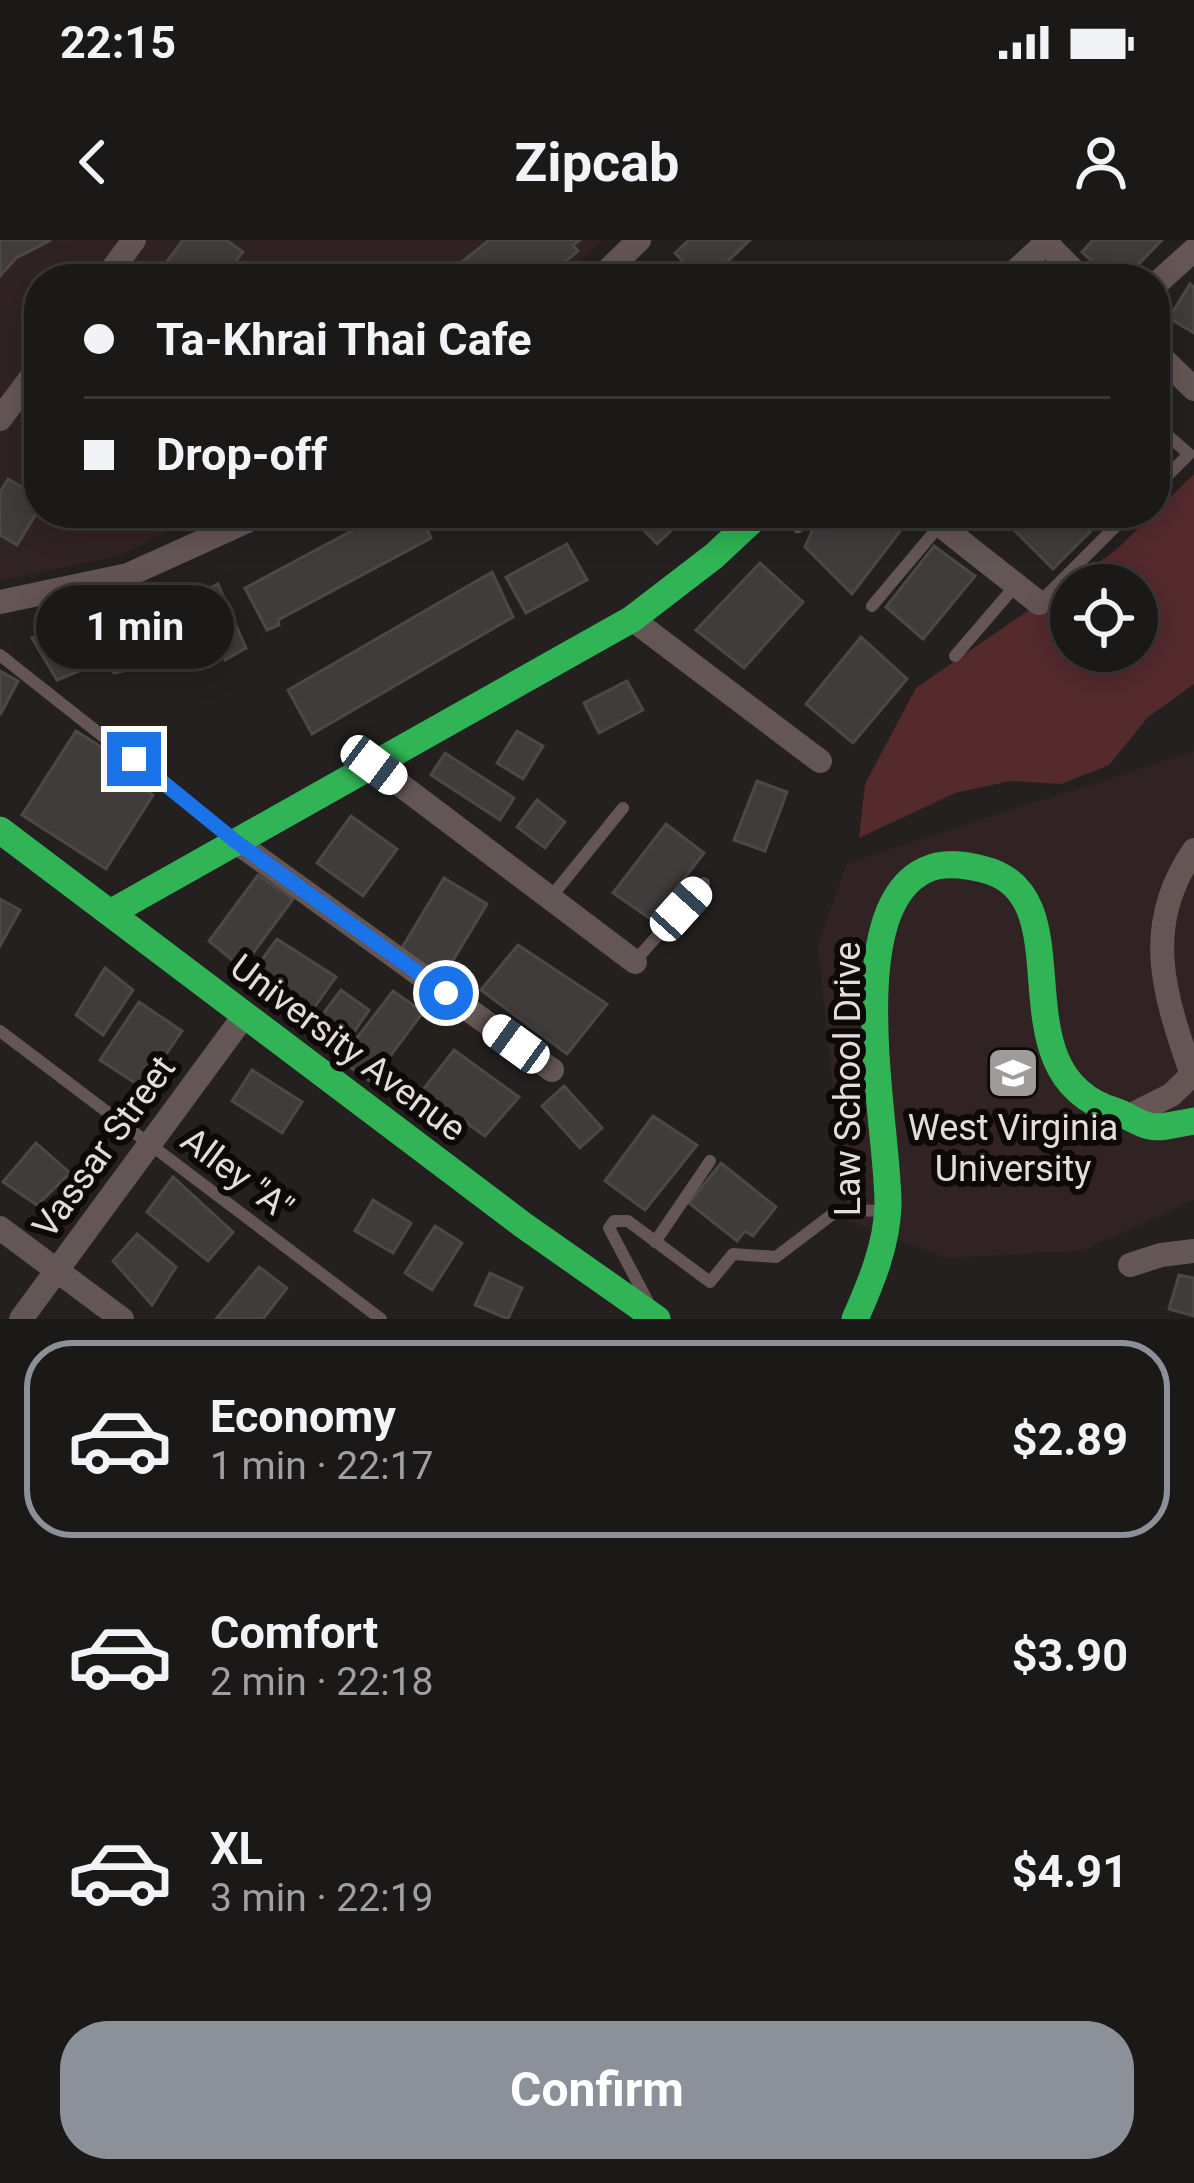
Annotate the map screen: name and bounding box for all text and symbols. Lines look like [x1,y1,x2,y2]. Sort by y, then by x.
text: 22:15 [60,16,176,69]
icon: back [60,129,126,195]
icon: person [1068,129,1134,195]
text: Zipcab [515,131,679,194]
text: Ta-Khrai Thai Cafe [156,313,532,366]
text: Drop-off [156,428,327,481]
map controls [1050,564,1158,672]
button: locate [1050,564,1158,672]
callout: 1 min [35,585,233,669]
text: 1 min [86,604,184,650]
car [334,729,414,801]
route end [107,732,161,786]
car [644,870,718,948]
street label: Law School Drive [827,942,869,1216]
street label: University Avenue [222,946,474,1150]
route start [419,966,473,1020]
car [476,1008,556,1080]
school or university icon: West Virginia University [985,1045,1041,1101]
street label: Vassar Street [24,1048,184,1246]
place label: West Virginia University [908,1107,1118,1190]
street label: Alley "A" [173,1119,301,1229]
icon: car [66,1385,174,1493]
text: Economy [210,1390,396,1443]
text: $2.89 [1012,1413,1128,1466]
text: 1 min · 22:17 [210,1443,433,1489]
icon: car [66,1601,174,1709]
text: Comfort [210,1606,378,1659]
text: $3.90 [1012,1629,1128,1682]
text: 2 min · 22:18 [210,1659,433,1705]
icon: car [66,1817,174,1925]
text: XL [210,1822,263,1875]
text: $4.91 [1012,1845,1128,1898]
text: 3 min · 22:19 [210,1875,433,1921]
button: Confirm [60,2021,1134,2159]

